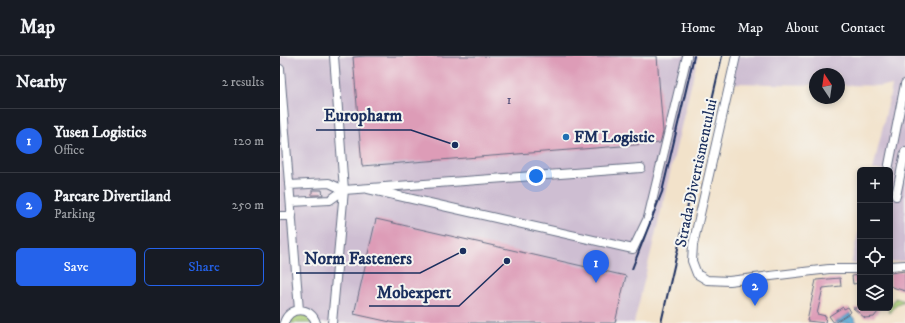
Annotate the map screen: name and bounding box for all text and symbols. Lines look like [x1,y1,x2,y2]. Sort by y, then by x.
text: Map [20,16,55,39]
text: Home [681,19,715,37]
text: Map [737,19,763,37]
text: About [785,19,819,37]
text: Contact [841,19,885,37]
north arrow [809,68,845,104]
text: Nearby [16,71,66,93]
text: 2 results [222,74,264,90]
house number: 1 [506,91,512,109]
street label: Strada Divertismentului [671,97,721,249]
callout: Europharm [316,101,411,130]
text: Europharm [324,105,402,127]
text: Yusen Logistics [54,123,146,142]
place label: FM Logistic [574,127,655,147]
marker: FM Logistic [561,132,571,142]
text: 1 [27,133,31,149]
text: 120 m [233,133,264,149]
text: Office [54,142,84,158]
your location [526,166,546,186]
map controls [857,167,893,311]
button: + [857,167,893,203]
text: Parcare Divertiland [54,187,171,206]
text: 2 [26,197,32,213]
text: 250 m [232,197,264,213]
button: − [857,203,893,239]
text: Parking [54,206,95,222]
button: locate [857,239,893,275]
callout: Norm Fasteners [296,244,420,273]
button: Save [16,248,136,286]
button: Share [144,248,264,286]
text: Norm Fasteners [304,248,412,270]
pin: 1 [583,250,609,283]
pin: 2 [742,273,768,306]
button: layers [857,275,893,311]
callout: Mobexpert [369,277,459,306]
text: Mobexpert [377,282,452,304]

